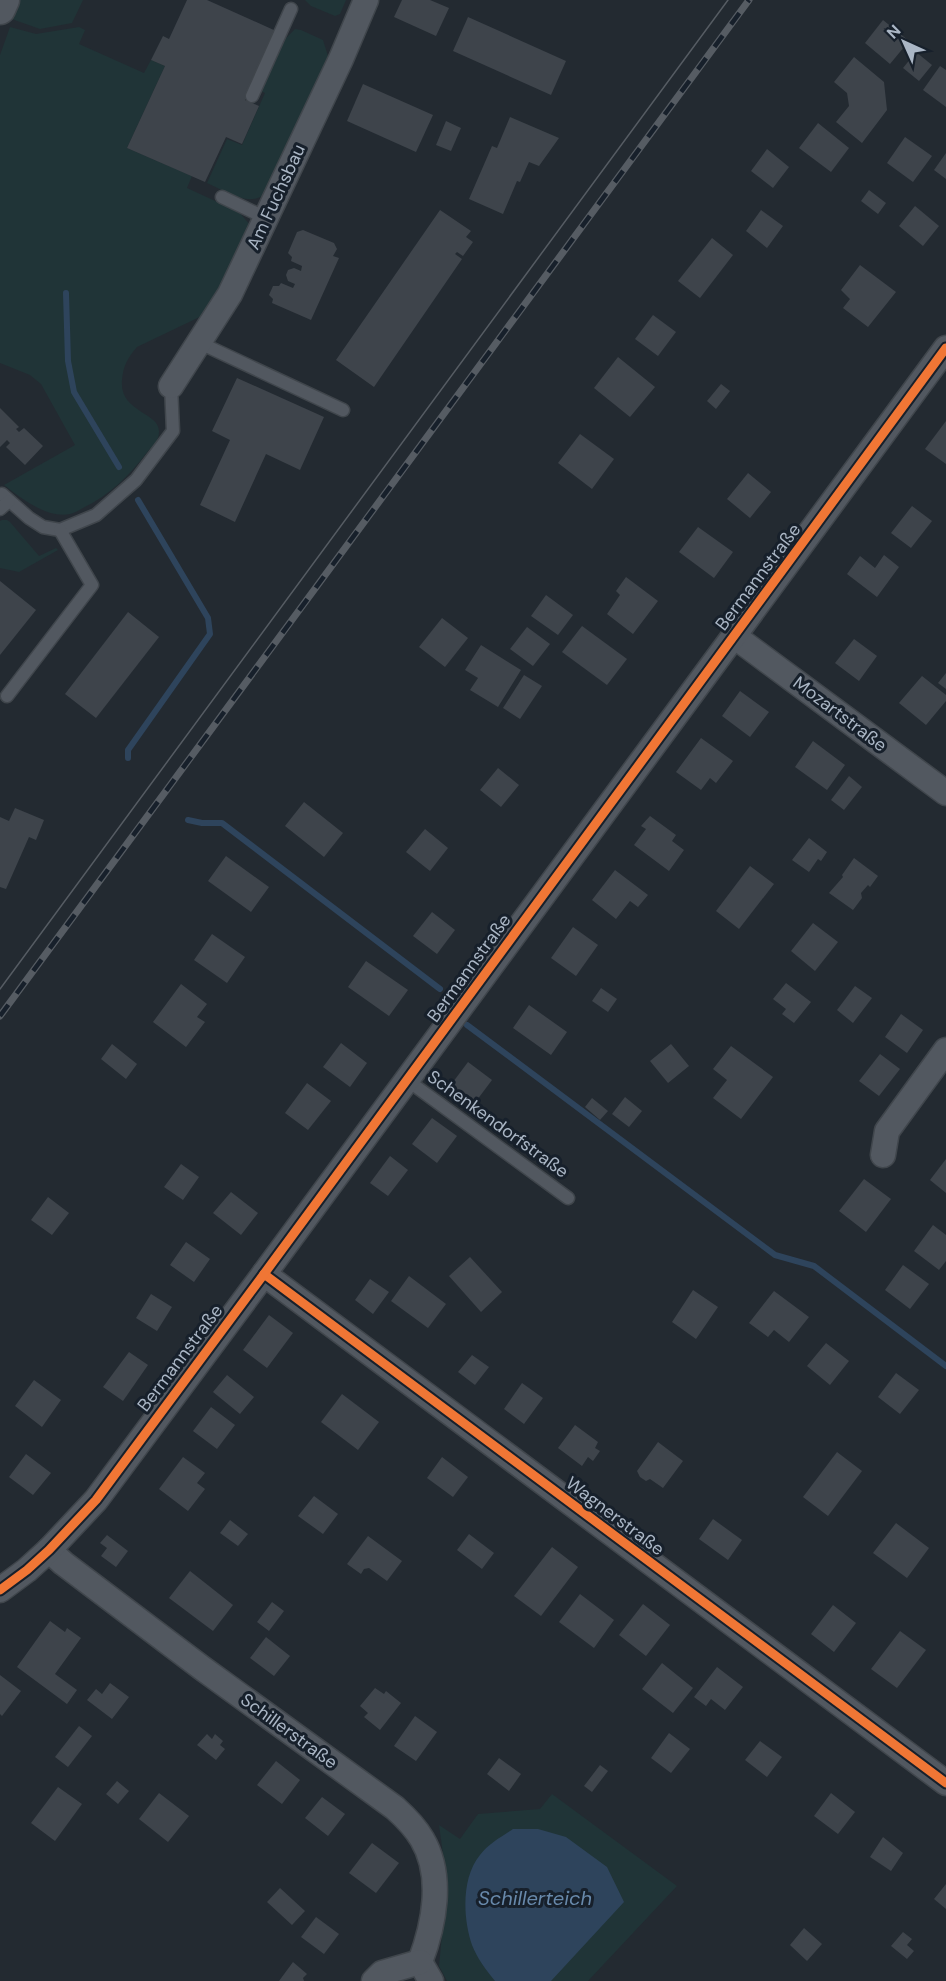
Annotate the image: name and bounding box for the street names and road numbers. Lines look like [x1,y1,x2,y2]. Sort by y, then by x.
street label: Am Fuchsbau [241,140,311,254]
street label: Bermannstraße [710,519,806,635]
street label: Mozartstraße [788,671,892,757]
street label: Bermannstraße [422,909,516,1027]
street label: Schenkendorfstraße [423,1065,573,1183]
street label: Bermannstraße [132,1300,228,1416]
street label: Wagnerstraße [561,1471,669,1561]
street label: Schillerstraße [236,1688,342,1774]

